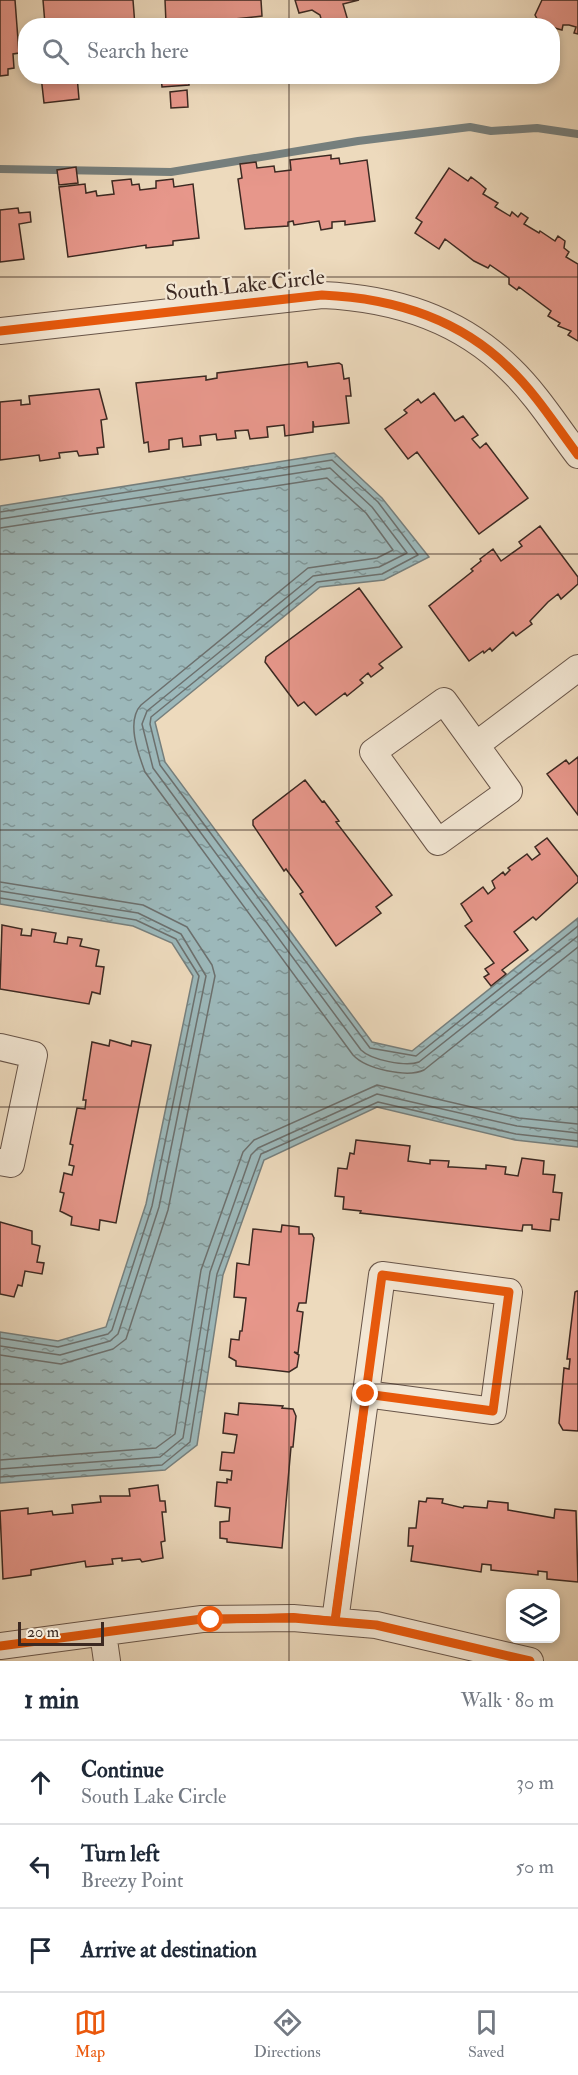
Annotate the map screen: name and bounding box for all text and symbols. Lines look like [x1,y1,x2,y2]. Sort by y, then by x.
search box [18,18,560,84]
icon: search [39,35,72,68]
text: Search here [87,37,189,65]
street label: South Lake Circle [164,263,326,307]
route end [352,1380,378,1406]
map controls [506,1589,560,1643]
button: layers [506,1589,560,1643]
route start [197,1606,223,1632]
scale bar [18,1619,104,1646]
text: 20 m [27,1622,59,1642]
text: 1 min [24,1684,79,1716]
text: Walk · 80 m [461,1688,554,1713]
text: Continue [81,1756,164,1784]
icon: ahead [24,1766,57,1799]
text: 30 m [516,1770,554,1795]
text: South Lake Circle [81,1784,226,1809]
text: Turn left [81,1840,160,1868]
icon: left [24,1850,57,1883]
text: 50 m [515,1854,554,1879]
text: Breezy Point [81,1868,184,1893]
icon: arrive [24,1934,57,1967]
text: Arrive at destination [81,1936,257,1964]
tab: Map [74,2006,107,2062]
tab: Directions [254,2006,321,2062]
tab: Saved [468,2006,504,2062]

